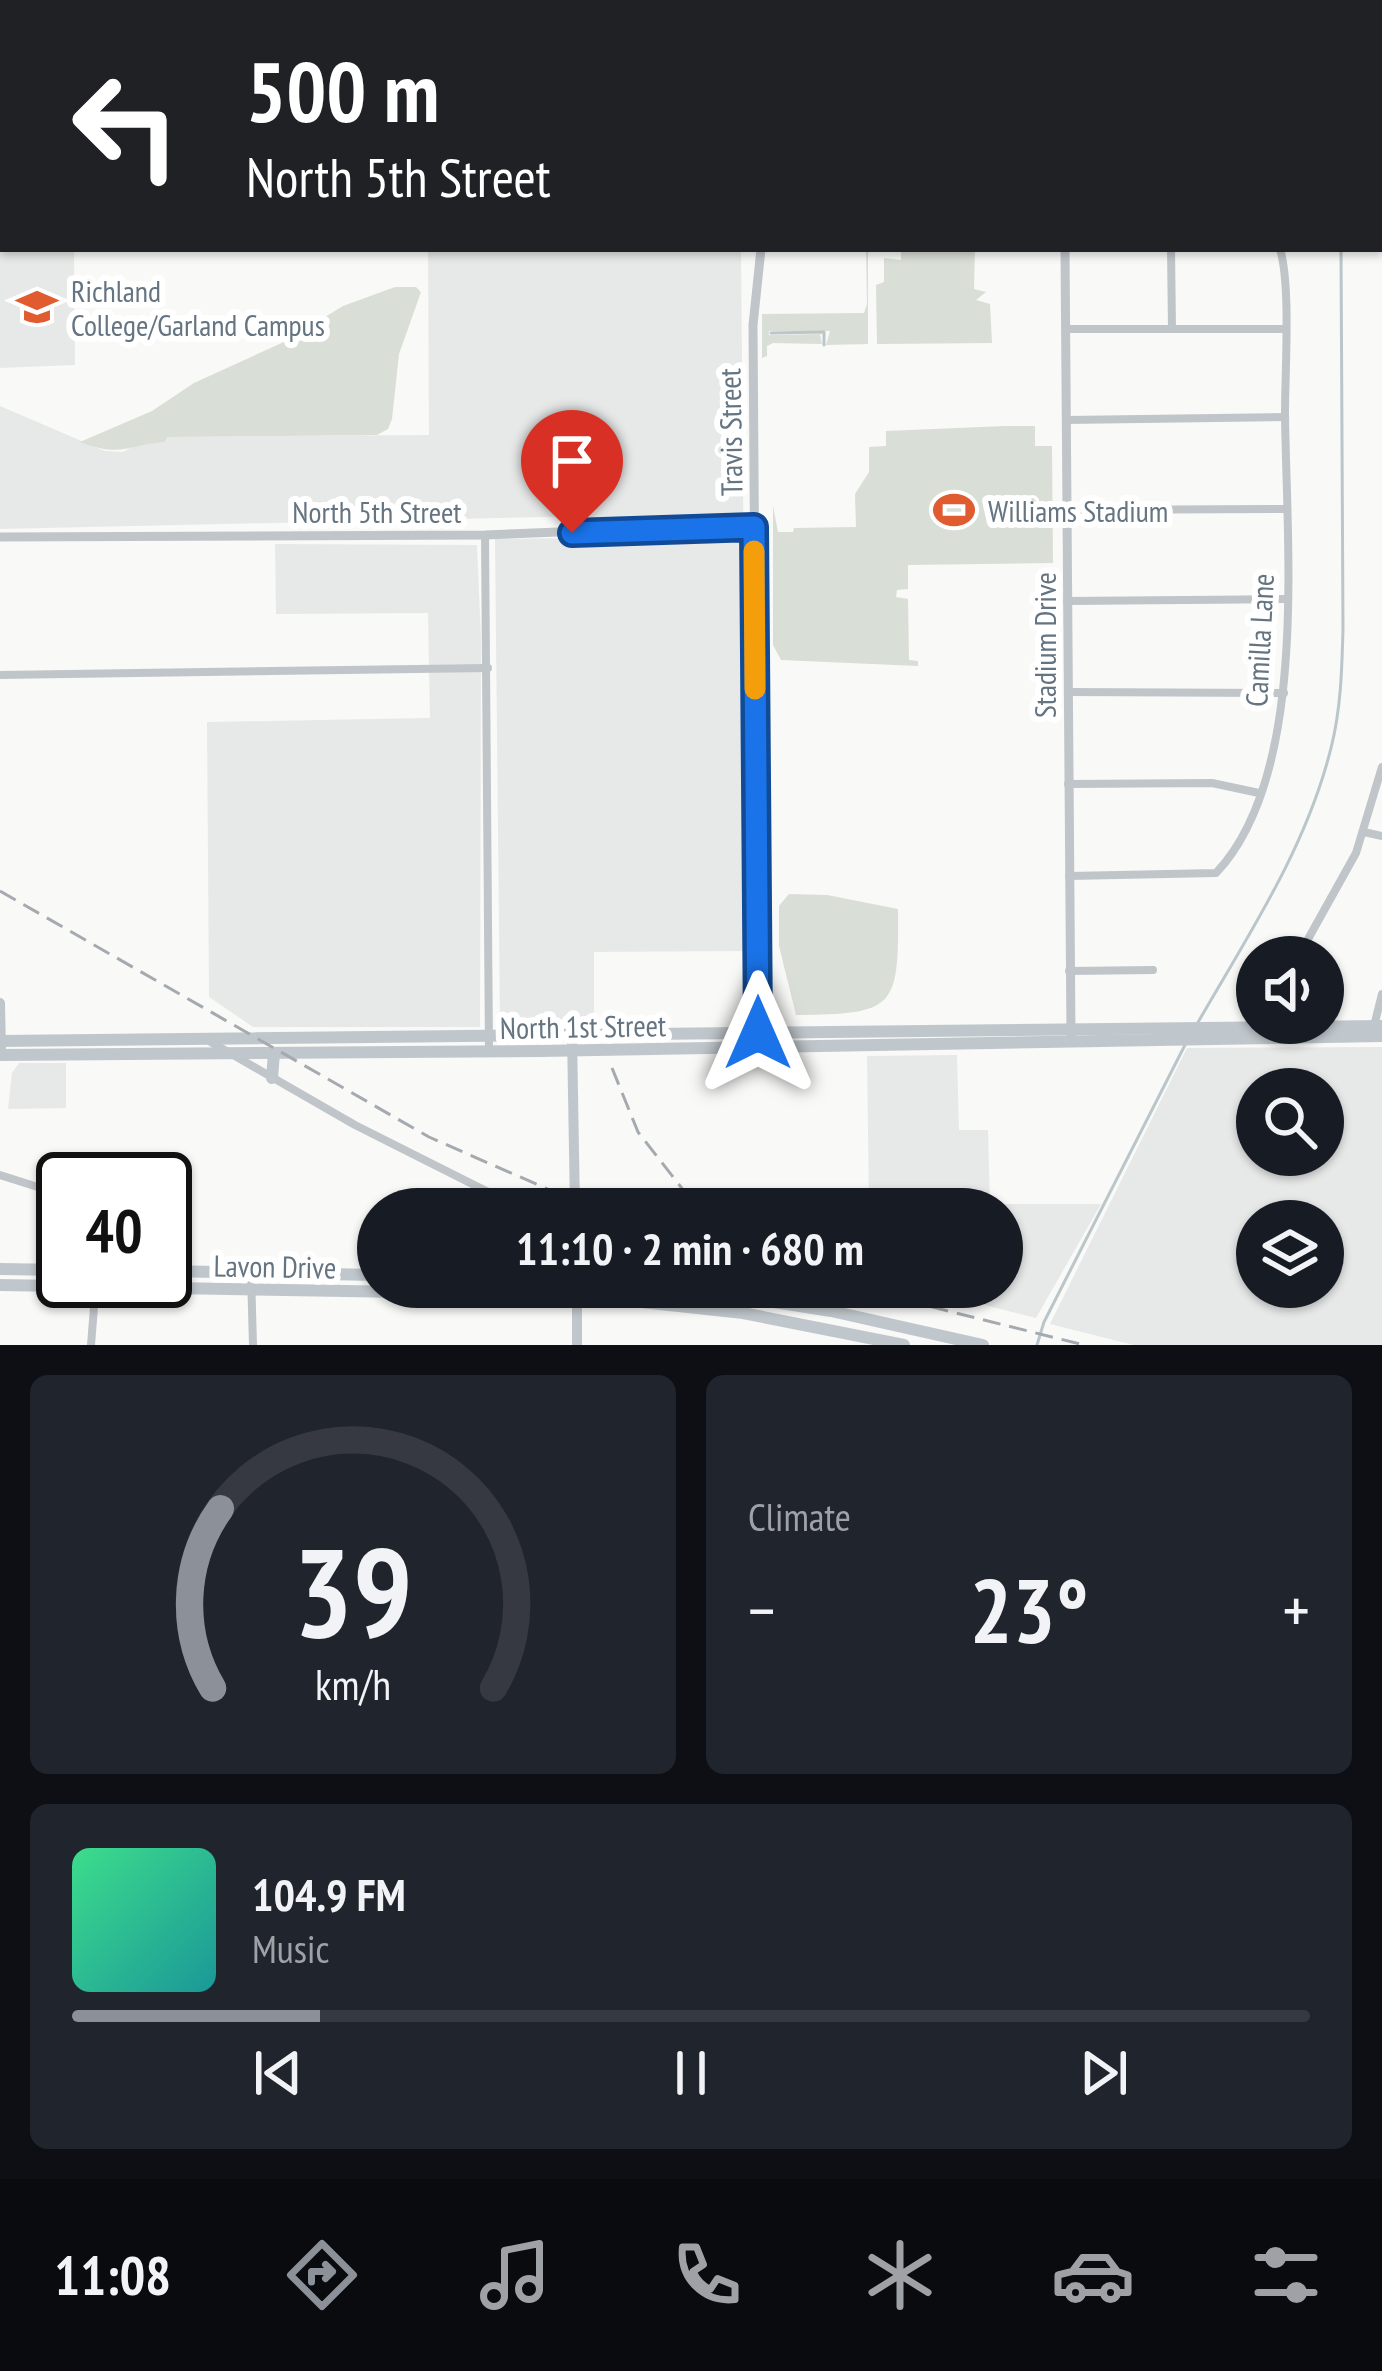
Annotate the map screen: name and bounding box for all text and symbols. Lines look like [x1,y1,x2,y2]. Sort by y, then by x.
text: 500 m [246,36,439,145]
icon: left [48,48,204,204]
text: North 5th Street [246,142,551,212]
place label: Richland College/Garland Campus [71,271,325,344]
school or university icon: Richland College/Garland Campus [14,284,60,330]
street label: Travis Street [709,367,751,496]
pin [521,410,623,533]
icon: arrive [539,428,605,494]
sports icon: Williams Stadium [931,487,977,533]
place label: Williams Stadium [988,491,1168,530]
street label: North 5th Street [292,492,462,531]
street label: Stadium Drive [1025,572,1064,718]
street label: Camilla Lane [1236,572,1282,708]
map controls [1236,936,1344,1308]
button: sound [1236,936,1344,1044]
position arrow [695,970,821,1096]
street label: North 1st Street [500,1005,667,1047]
button: search [1236,1068,1344,1176]
speed limit sign: 40 [36,1152,192,1308]
button: layers [1236,1200,1344,1308]
text: 11:10 · 2 min · 680 m [516,1219,864,1277]
street label: Lavon Drive [213,1245,337,1287]
text: Climate [748,1491,851,1542]
text: 39 [293,1510,413,1671]
text: 23° [970,1551,1088,1668]
text: − [748,1567,775,1652]
text: + [1283,1567,1310,1652]
text: km/h [315,1655,391,1711]
text: 104.9 FM [252,1865,406,1923]
text: Music [252,1923,329,1974]
icon: previous [245,2040,311,2106]
icon: pause [658,2040,724,2106]
icon: next [1071,2040,1137,2106]
icon: directions [280,2233,364,2317]
icon: music [473,2233,557,2317]
icon: phone [665,2233,749,2317]
icon: climate [858,2233,942,2317]
icon: car [1051,2233,1135,2317]
icon: filters [1244,2233,1328,2317]
text: 11:08 [54,2240,171,2310]

